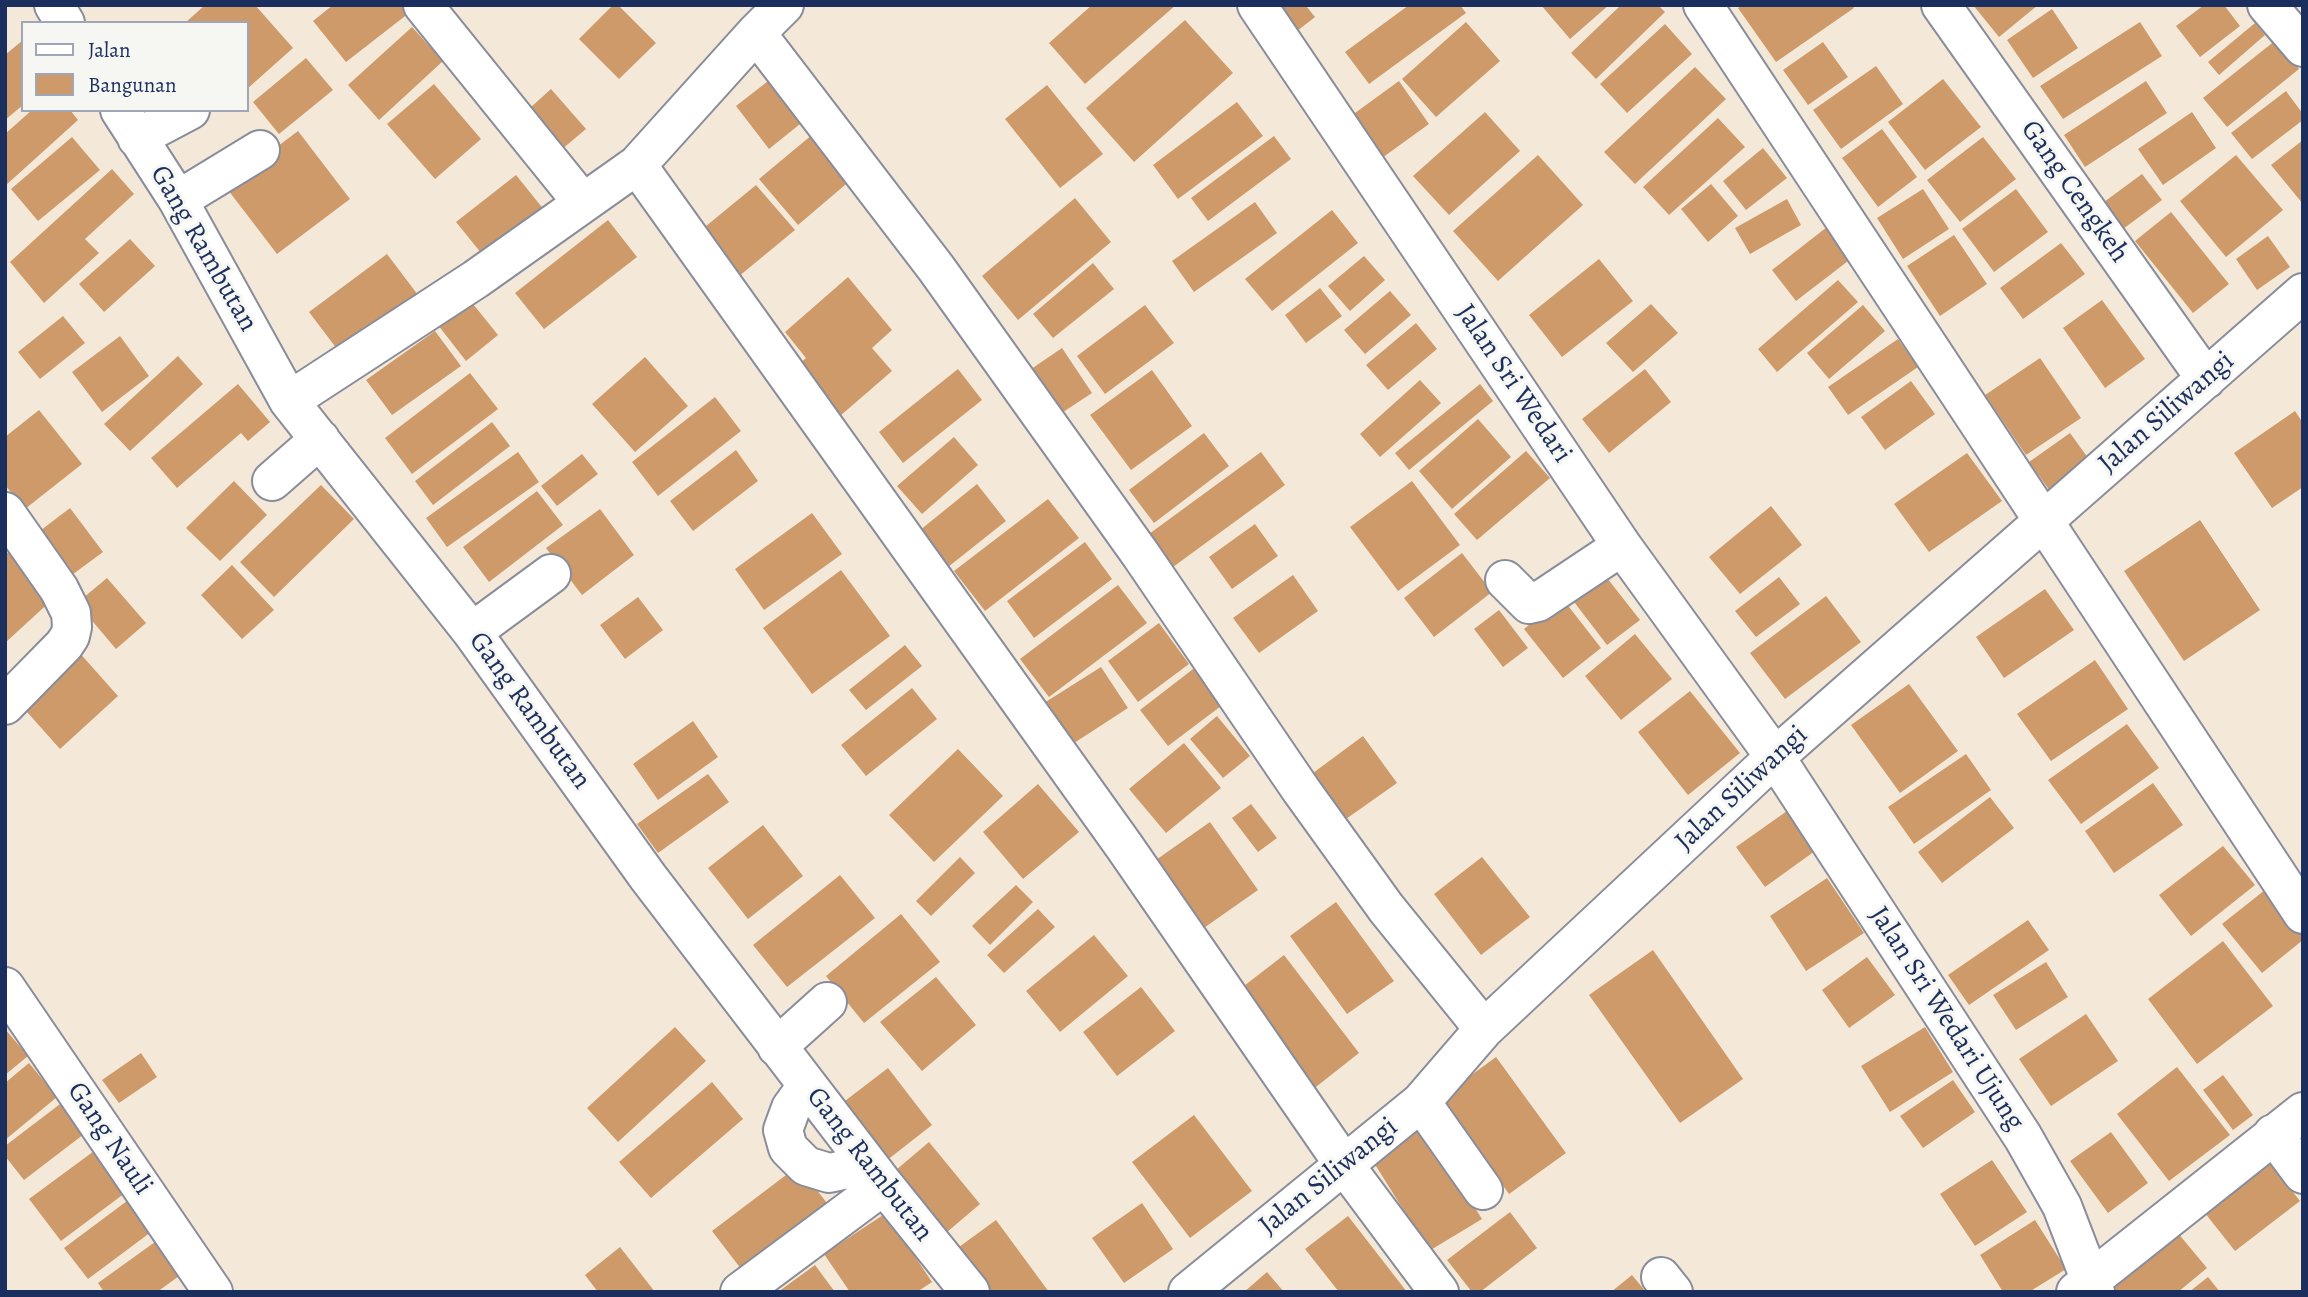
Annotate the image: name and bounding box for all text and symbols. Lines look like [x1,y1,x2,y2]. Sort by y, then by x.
legend [21,21,248,112]
text: Jalan [88,36,130,64]
text: Bangunan [88,71,177,99]
street label: Gang Cengkeh [2013,114,2135,270]
street label: Gang Rambutan [142,160,264,338]
street label: Jalan Sri Wedari [1448,298,1578,470]
street label: Jalan Siliwangi [2092,345,2242,481]
street label: Gang Rambutan [461,626,597,796]
street label: Jalan Siliwangi [1669,719,1815,859]
street label: Jalan Sri Wedari Ujung [1861,901,2031,1137]
street label: Gang Nauli [59,1076,159,1202]
street label: Gang Rambutan [798,1081,940,1249]
street label: Jalan Siliwangi [1253,1111,1405,1243]

